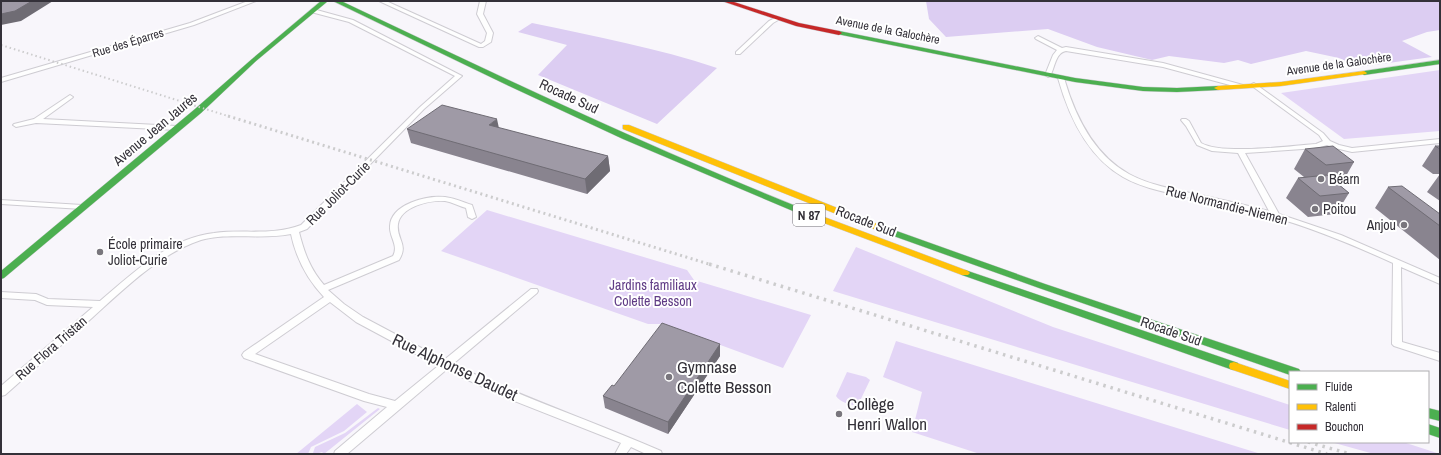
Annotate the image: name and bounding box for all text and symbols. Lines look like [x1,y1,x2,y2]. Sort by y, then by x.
street label: Avenue de la Galochère [834,12,941,48]
street label: Rue des Éparres [90,25,166,61]
street label: Avenue de la Galochère [1285,49,1392,79]
street label: Rocade Sud [537,74,601,118]
street label: Avenue Jean Jaurès [108,88,201,170]
street label: Rue Joliot-Curie [302,157,374,229]
place label: Béarn [1329,170,1360,188]
marker: Béarn [1316,174,1326,184]
street label: Rue Normandie-Niemen [1164,181,1290,229]
place label: Poitou [1323,200,1356,218]
street label: Rocade Sud [833,201,899,241]
road number: N 87 [793,204,825,226]
marker: Poitou [1310,204,1320,214]
place label: Anjou [1366,216,1396,234]
marker: Anjou [1399,220,1409,230]
place label: École primaire Joliot-Curie [108,235,183,269]
marker: École primaire Joliot-Curie [95,247,105,257]
park label: Jardins familiaux Colette Besson [609,276,697,310]
street label: Rue Flora Tristan [12,312,90,384]
street label: Rocade Sud [1138,312,1204,350]
street label: Rue Alphonse Daudet [389,327,522,406]
place label: Gymnase Colette Besson [677,355,772,398]
legend [1289,371,1429,443]
marker: Gymnase Colette Besson [664,372,674,382]
text: Fluide [1325,379,1352,395]
place label: Collège Henri Wallon [847,392,927,435]
text: Ralenti [1325,399,1356,415]
marker: Collège Henri Wallon [834,409,844,419]
text: Bouchon [1325,419,1364,435]

